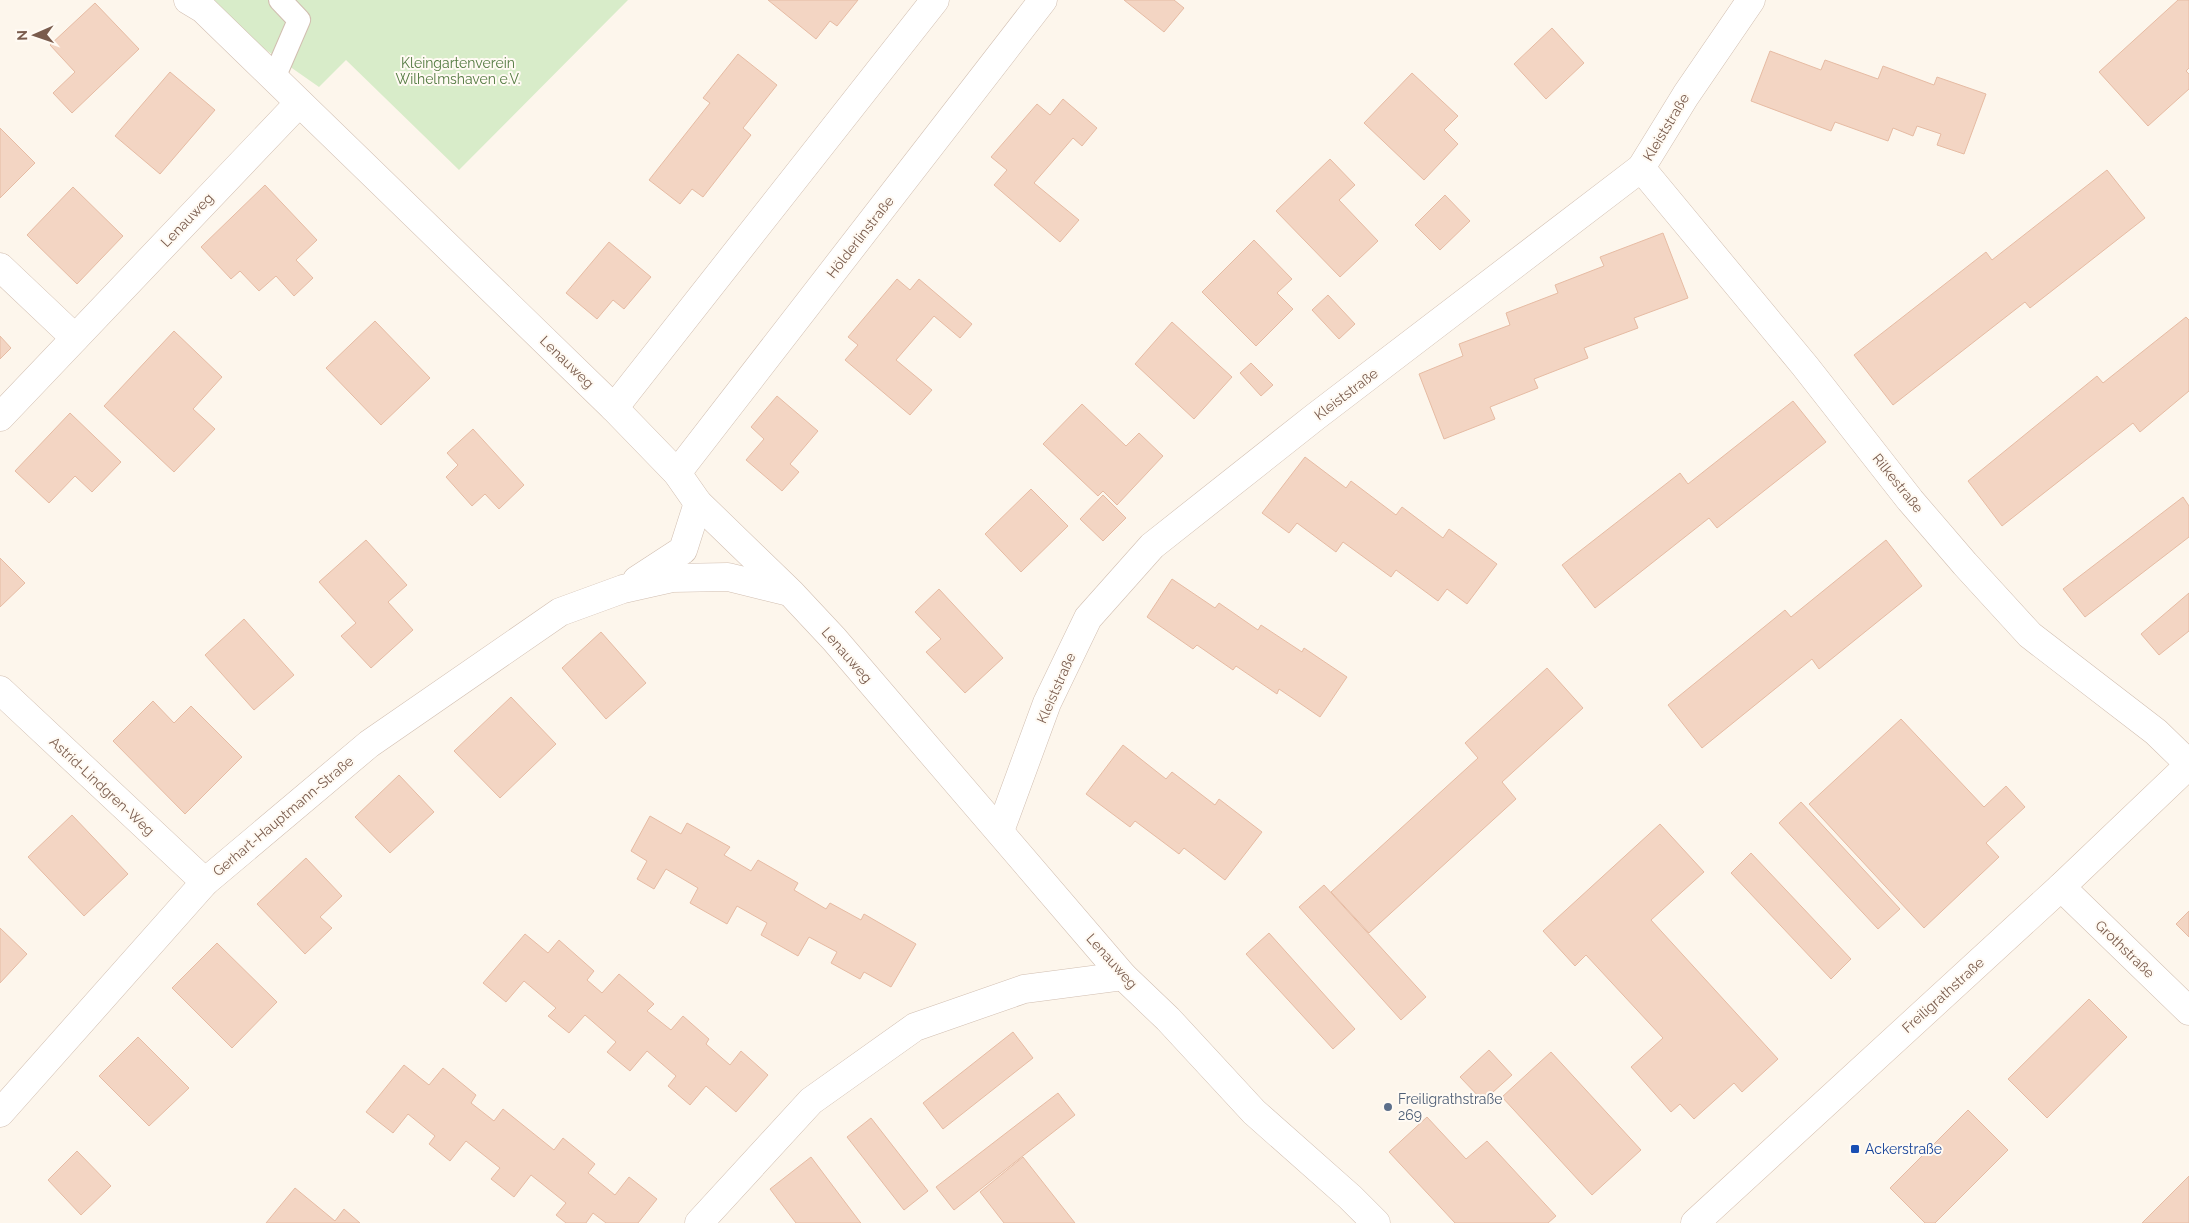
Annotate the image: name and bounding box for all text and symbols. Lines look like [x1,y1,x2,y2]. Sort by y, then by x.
north arrow [10,10,60,60]
text: N [14,30,30,41]
park label: Kleingartenverein Wilhelmshaven e.V. [395,55,521,87]
street label: Kleiststraße [1640,91,1692,163]
street label: Lenauweg [158,190,216,250]
street label: Hölderlinstraße [823,193,897,281]
street label: Lenauweg [537,333,597,391]
street label: Kleiststraße [1311,365,1381,423]
street label: Rilkestraße [1869,450,1927,516]
street label: Lenauweg [819,624,875,686]
street label: Kleiststraße [1033,650,1079,726]
street label: Astrid-Lindgren-Weg [46,733,158,839]
street label: Gerhart-Hauptmann-Straße [210,753,356,879]
street label: Grothstraße [2092,917,2158,981]
street label: Lenauweg [1083,930,1141,992]
street label: Freiligrathstraße [1899,954,1987,1036]
place label: Freiligrathstraße 269 [1398,1091,1502,1123]
marker: Freiligrathstraße 269 [1382,1101,1394,1113]
place label: Ackerstraße [1865,1141,1942,1157]
marker: Ackerstraße [1849,1143,1861,1155]

